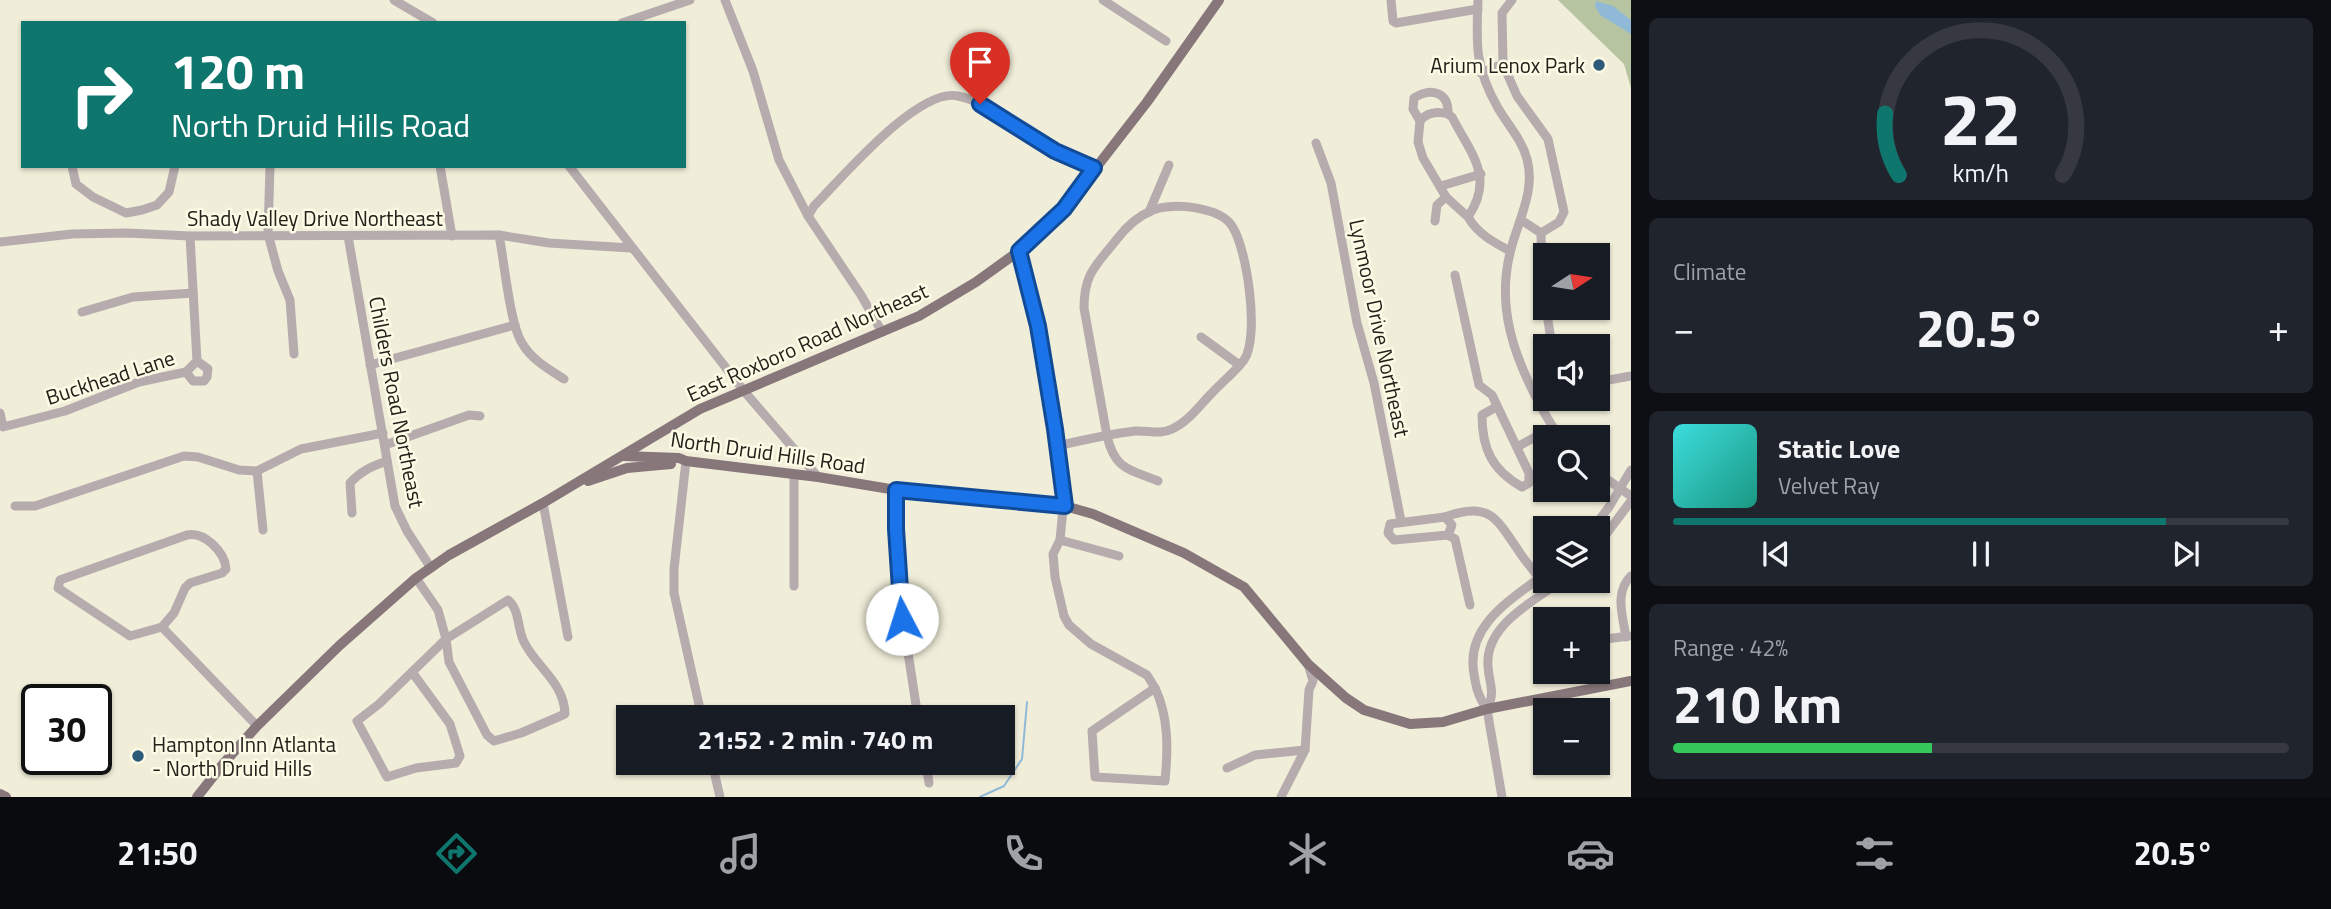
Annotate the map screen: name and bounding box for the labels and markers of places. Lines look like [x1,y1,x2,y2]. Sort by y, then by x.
pin [950,32,1010,104]
place label: Arium Lenox Park [1430,49,1585,81]
marker: Arium Lenox Park [1591,57,1607,73]
place label: Hampton Inn Atlanta - North Druid Hills [152,728,336,784]
marker: Hampton Inn Atlanta - North Druid Hills [130,748,146,764]

